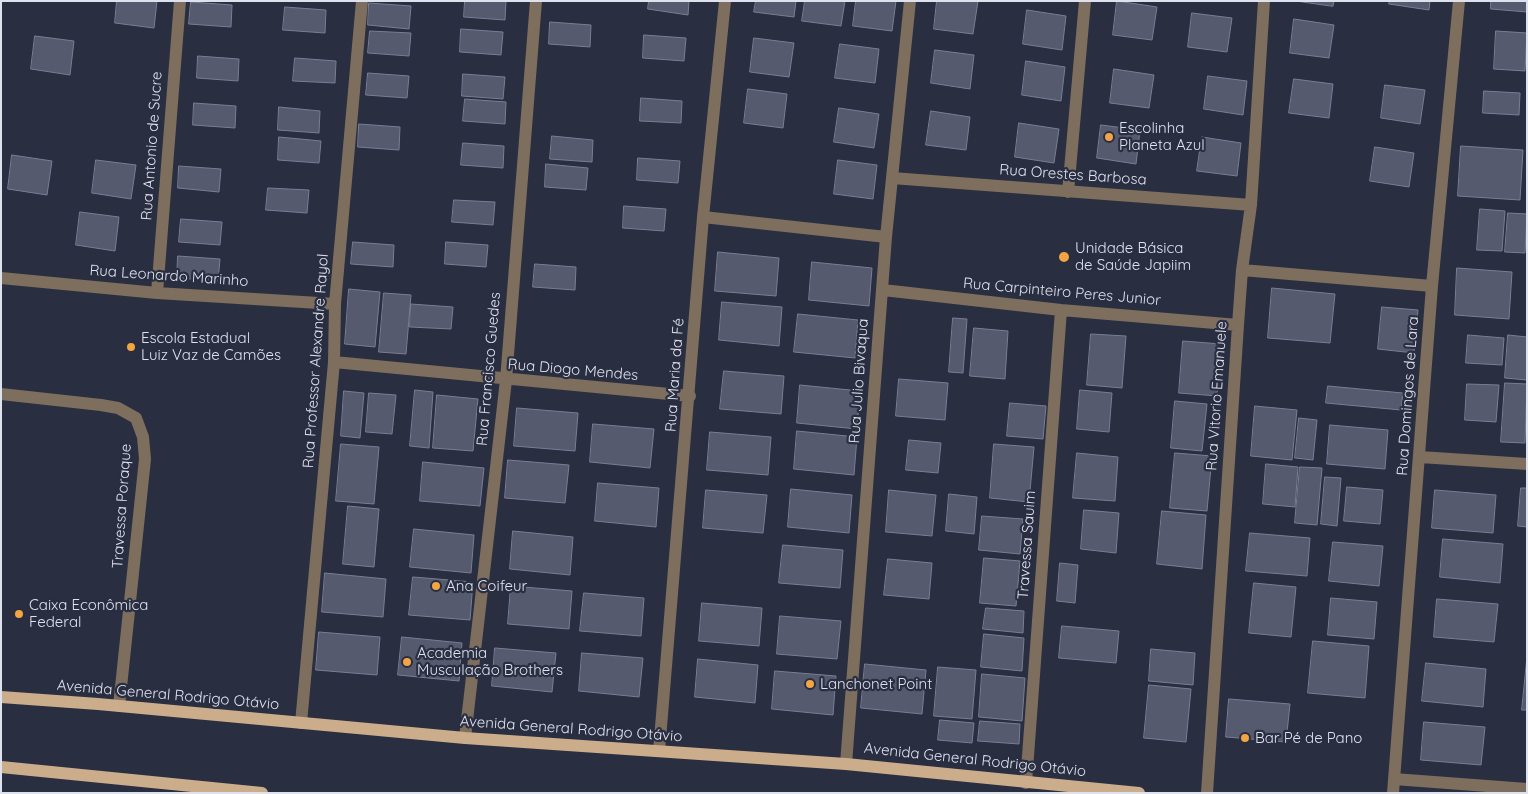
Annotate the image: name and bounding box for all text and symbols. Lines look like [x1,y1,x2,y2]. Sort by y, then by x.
street label: Rua Antonio de Sucre [138,71,166,221]
place label: Escolinha Planeta Azul [1119,119,1205,154]
marker: Escolinha Planeta Azul [1103,131,1115,143]
street label: Rua Orestes Barbosa [999,161,1147,189]
place label: Unidade Básica de Saúde Japiim [1075,239,1191,274]
marker: Unidade Básica de Saúde Japiim [1057,250,1071,264]
street label: Rua Professor Alexandre Rayol [300,253,332,469]
street label: Rua Leonardo Marinho [89,261,249,291]
street label: Rua Carpinteiro Peres Junior [962,274,1162,310]
street label: Rua Francisco Guedes [473,291,505,447]
street label: Rua Domingos de Lara [1393,316,1423,476]
street label: Rua Maria da Fé [662,317,688,433]
street label: Rua Julio Bivaqua [846,318,872,444]
street label: Rua Vitorio Emanuele [1203,321,1231,471]
place label: Escola Estadual Luiz Vaz de Camões [141,329,281,364]
marker: Escola Estadual Luiz Vaz de Camões [125,341,137,353]
street label: Rua Diogo Mendes [507,355,639,385]
street label: Travessa Poraque [109,443,135,569]
street label: Travessa Sauim [1014,490,1040,600]
place label: Ana Coifeur [446,577,527,595]
marker: Ana Coifeur [430,580,442,592]
place label: Caixa Econômica Federal [29,596,148,631]
marker: Caixa Econômica Federal [13,608,25,620]
place label: Academia Musculação Brothers [417,644,563,679]
marker: Academia Musculação Brothers [401,656,413,668]
place label: Lanchonet Point [820,675,932,693]
street label: Avenida General Rodrigo Otávio [56,676,280,714]
marker: Lanchonet Point [804,678,816,690]
street label: Avenida General Rodrigo Otávio [459,712,683,746]
place label: Bar Pé de Pano [1255,729,1362,747]
marker: Bar Pé de Pano [1239,732,1251,744]
street label: Avenida General Rodrigo Otávio [863,739,1087,781]

